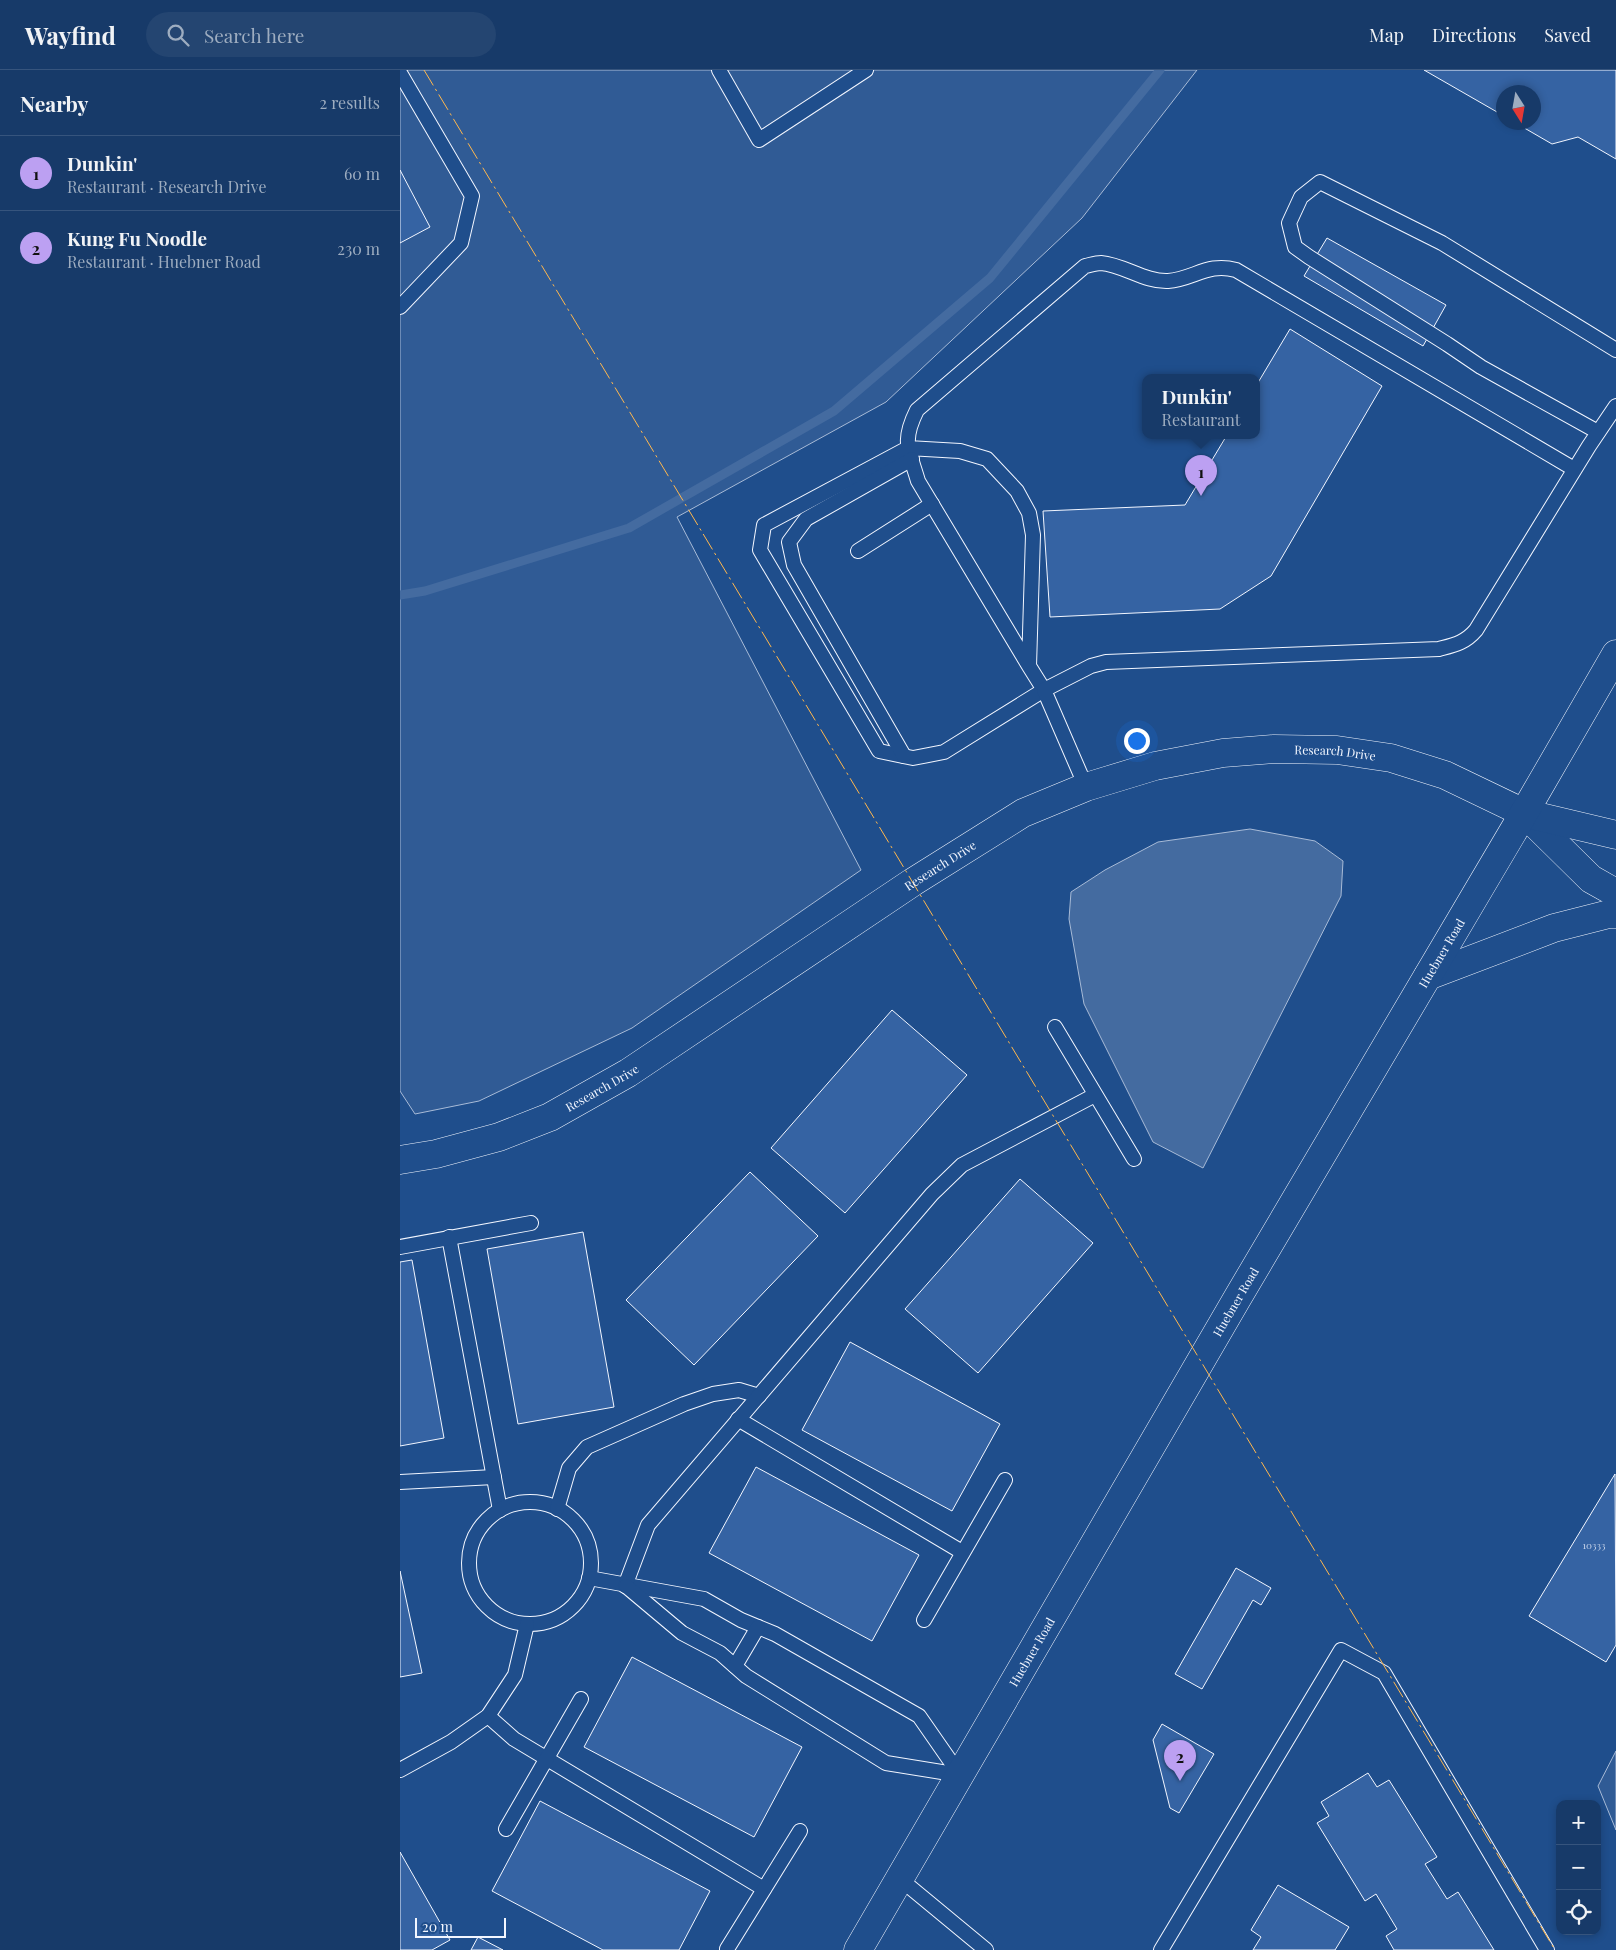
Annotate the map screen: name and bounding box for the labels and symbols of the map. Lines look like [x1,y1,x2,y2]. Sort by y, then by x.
north arrow [1496,85,1541,130]
pin: 1 [1185,455,1217,496]
your location [1124,728,1150,754]
street label: Research Drive [1294,741,1377,764]
street label: Research Drive [901,837,979,894]
street label: Huebner Road [1415,916,1468,990]
street label: Research Drive [562,1060,641,1115]
street label: Huebner Road [1209,1264,1262,1339]
house number: 10333 [1582,1538,1606,1552]
street label: Huebner Road [1005,1614,1058,1689]
pin: 2 [1164,1740,1196,1781]
scale bar [415,1915,506,1938]

